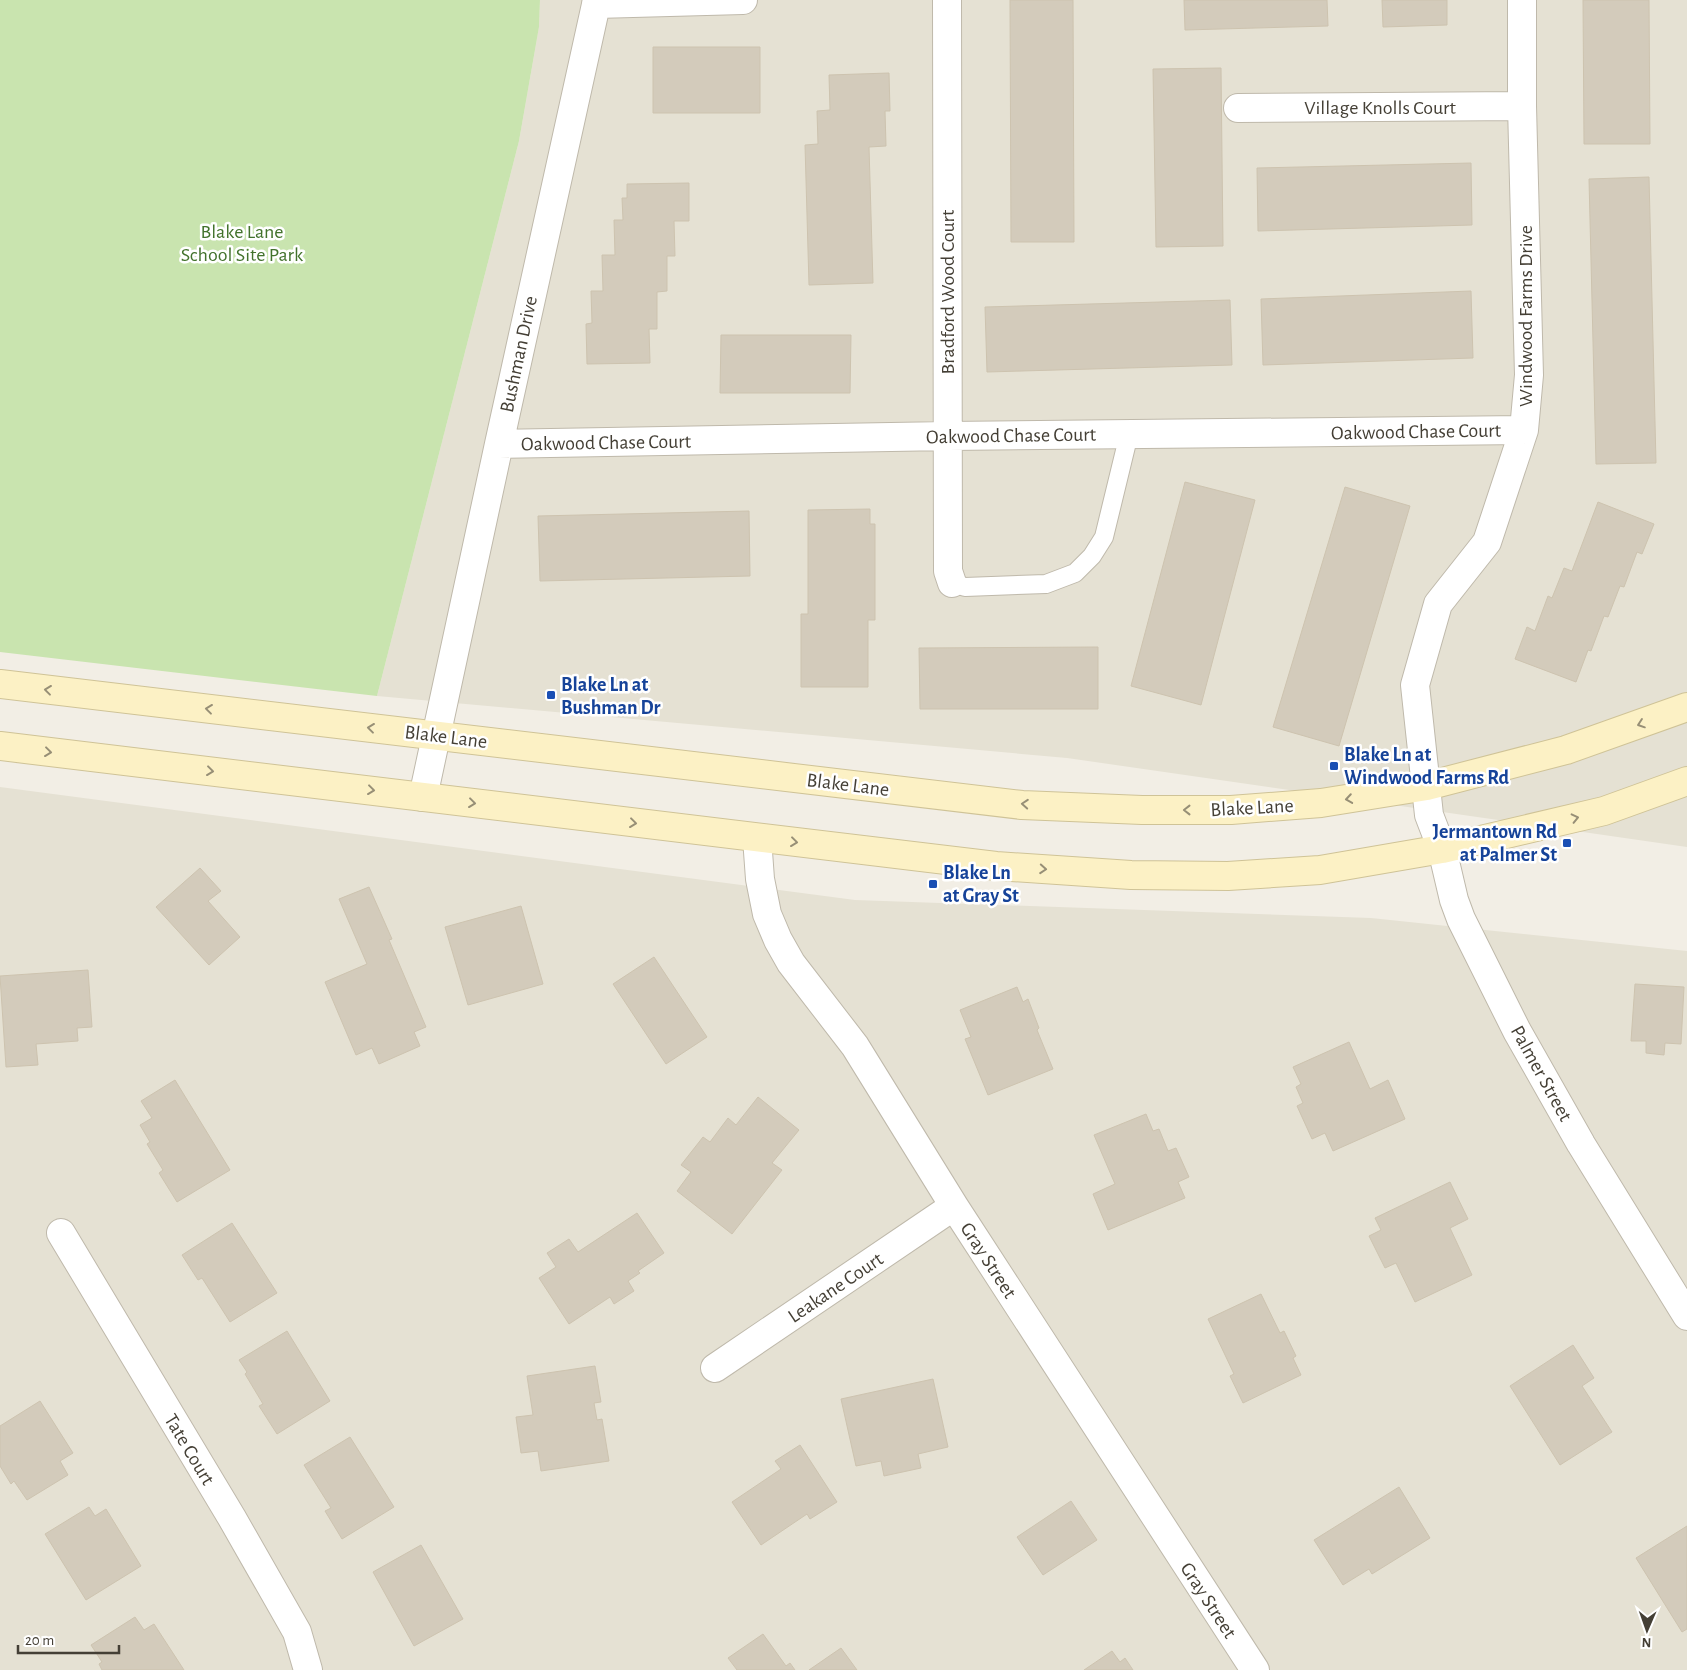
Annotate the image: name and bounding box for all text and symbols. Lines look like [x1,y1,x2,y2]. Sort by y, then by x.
street label: Village Knolls Court [1304,98,1456,118]
street label: Bradford Wood Court [938,209,958,374]
park label: Blake Lane School Site Park [181,222,303,265]
street label: Windwood Farms Drive [1516,225,1536,407]
street label: Bushman Drive [497,294,541,414]
street label: Oakwood Chase Court [1331,421,1502,443]
street label: Oakwood Chase Court [926,425,1097,447]
street label: Oakwood Chase Court [521,432,692,454]
place label: Blake Ln at Bushman Dr [561,675,660,718]
one-way arrow [43,685,51,696]
marker: Blake Ln at Bushman Dr [545,689,557,701]
one-way arrow [205,704,213,715]
one-way arrow [1638,718,1646,728]
street label: Blake Lane [403,722,488,752]
one-way arrow [366,723,374,734]
place label: Blake Ln at Windwood Farms Rd [1344,745,1509,788]
one-way arrow [45,746,53,757]
marker: Blake Ln at Windwood Farms Rd [1328,760,1340,772]
one-way arrow [206,765,214,776]
street label: Blake Lane [805,770,890,800]
one-way arrow [367,784,375,795]
one-way arrow [1345,793,1353,803]
street label: Blake Lane [1210,796,1294,820]
one-way arrow [468,797,476,808]
one-way arrow [1020,799,1028,810]
one-way arrow [1183,805,1190,815]
one-way arrow [1570,813,1579,824]
one-way arrow [629,817,637,828]
place label: Jermantown Rd at Palmer St [1433,822,1557,865]
one-way arrow [791,836,799,847]
marker: Jermantown Rd at Palmer St [1561,837,1573,849]
place label: Blake Ln at Gray St [943,863,1019,906]
one-way arrow [1039,863,1047,874]
marker: Blake Ln at Gray St [927,878,939,890]
street label: Palmer Street [1507,1022,1576,1125]
street label: Gray Street [956,1219,1020,1302]
street label: Leakane Court [784,1249,887,1327]
street label: Tate Court [160,1411,218,1489]
street label: Gray Street [1176,1559,1240,1642]
north arrow [1622,1605,1672,1655]
scale bar [18,1622,119,1654]
text: 20 m [25,1633,54,1648]
text: N [1641,1635,1652,1649]

